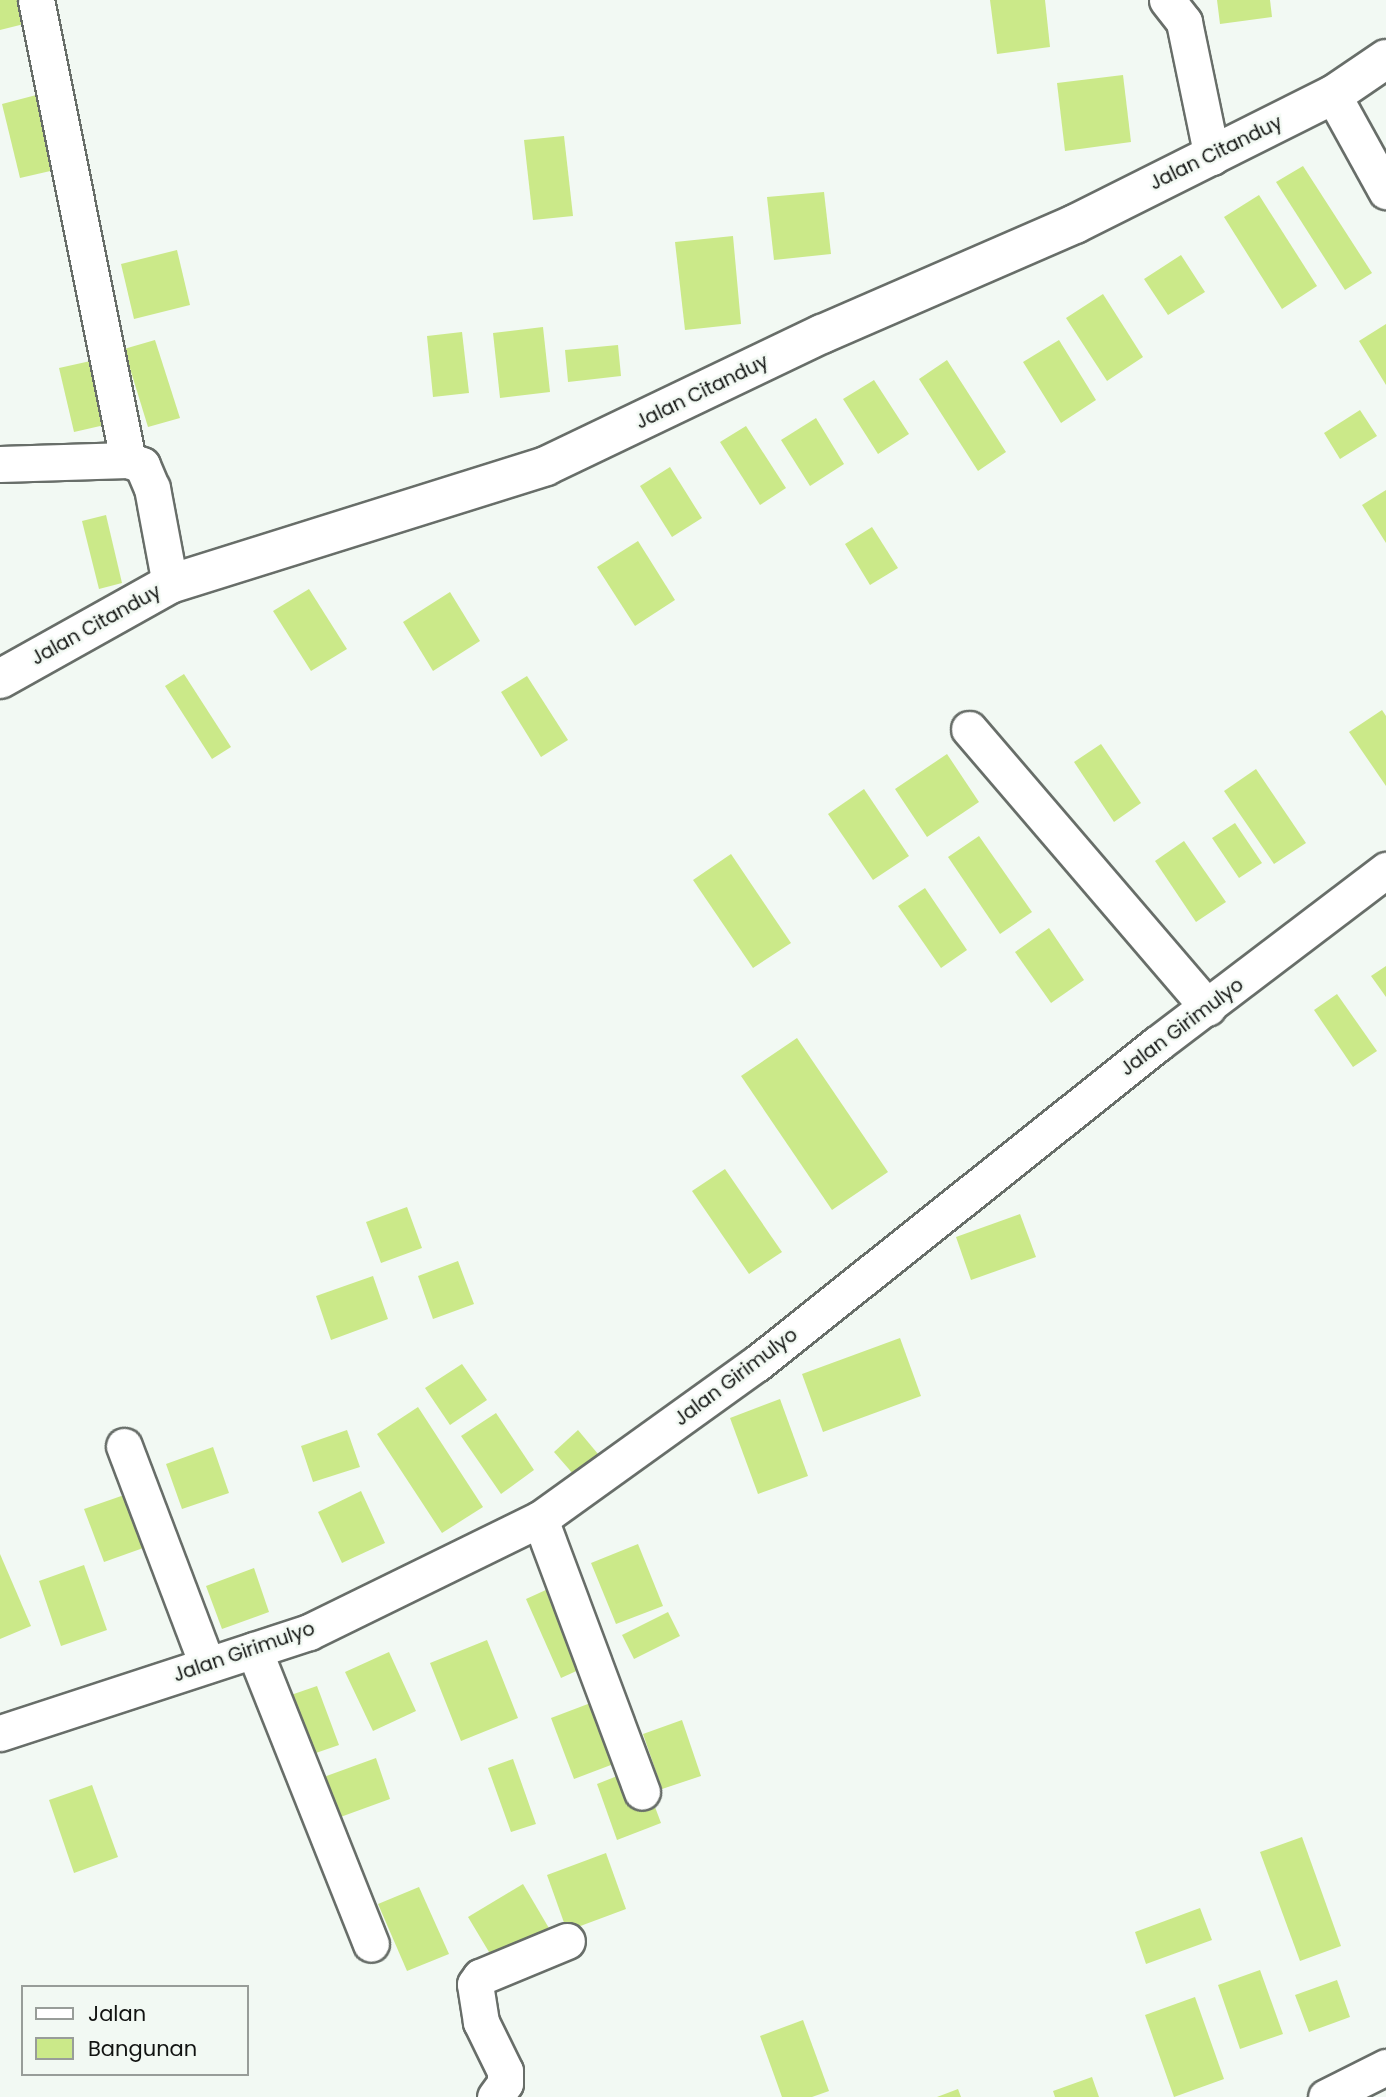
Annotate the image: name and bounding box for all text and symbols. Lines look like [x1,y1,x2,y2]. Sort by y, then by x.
street label: Jalan Citanduy [1146,111,1286,195]
street label: Jalan Citanduy [632,350,772,434]
street label: Jalan Citanduy [27,580,165,670]
street label: Jalan Girimulyo [1116,973,1248,1081]
street label: Jalan Girimulyo [670,1323,802,1431]
street label: Jalan Girimulyo [170,1617,318,1687]
legend [21,1985,248,2076]
text: Jalan [88,1999,146,2028]
text: Bangunan [88,2034,197,2063]

